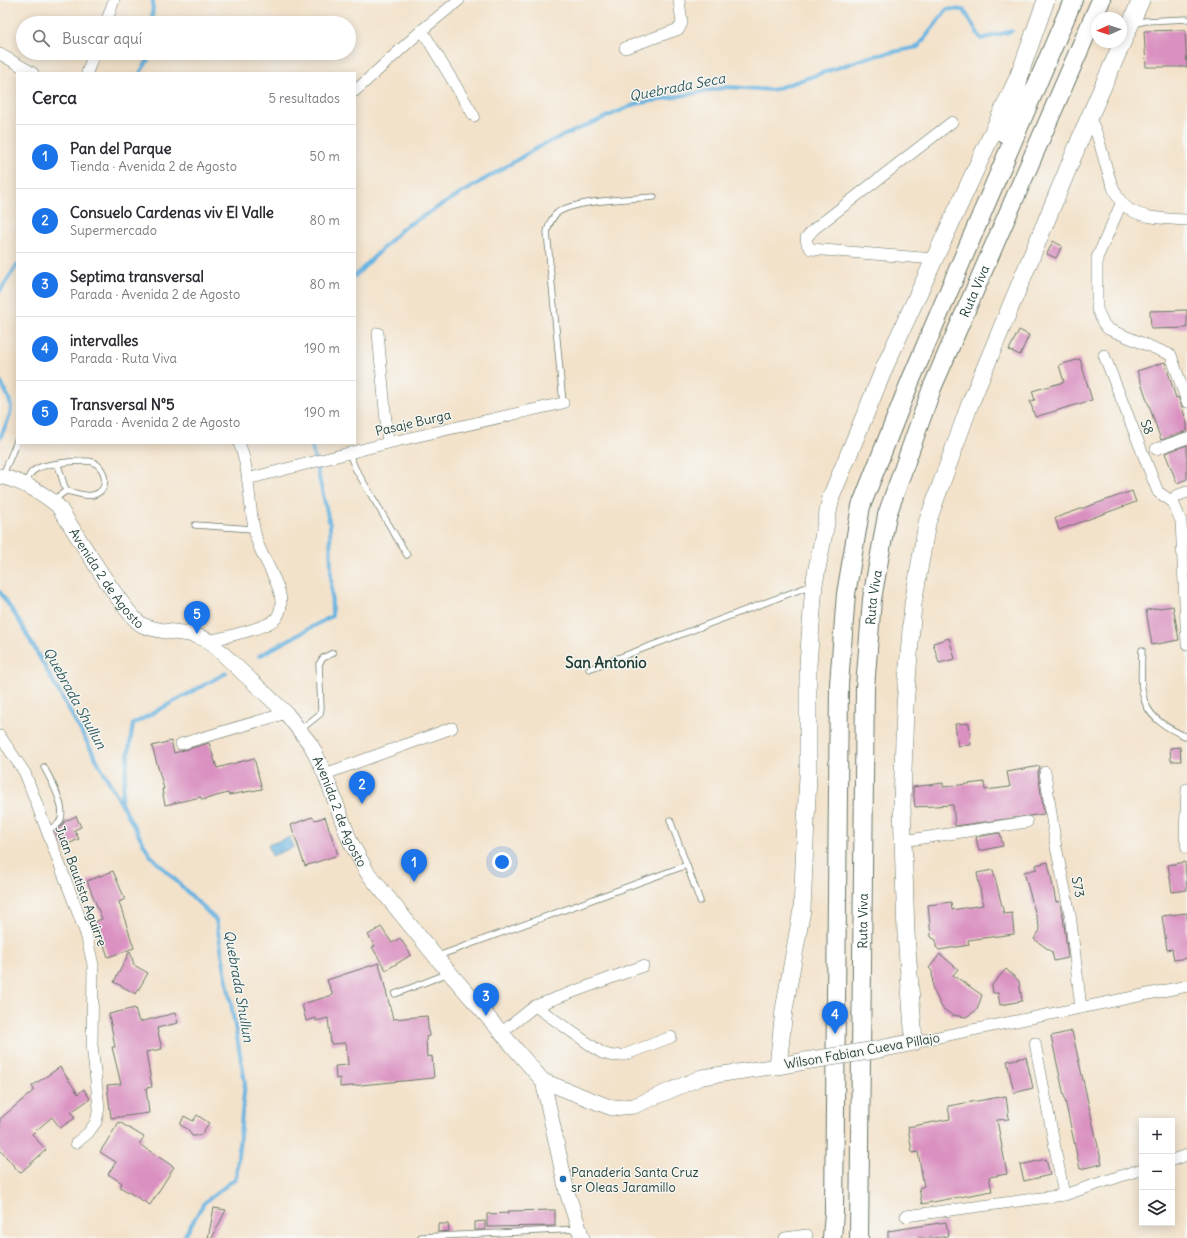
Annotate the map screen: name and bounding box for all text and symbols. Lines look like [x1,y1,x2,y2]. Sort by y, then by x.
north arrow [1091,12,1127,48]
search box [16,16,356,60]
icon: search [30,27,52,49]
text: Buscar aquí [62,29,142,48]
water label: Quebrada Seca [628,69,727,105]
text: Cerca [32,87,77,109]
text: 5 resultados [268,90,340,107]
text: Pan del Parque [70,139,171,158]
text: 1 [42,148,48,165]
text: 50 m [309,148,340,165]
text: Tienda · Avenida 2 de Agosto [70,158,237,175]
text: Consuelo Cardenas viv El Valle [70,203,274,222]
text: 2 [41,212,49,229]
text: 80 m [309,212,340,229]
text: Supermercado [70,222,157,239]
street label: Ruta Viva [955,262,993,320]
text: Septima transversal [70,267,204,286]
text: 3 [41,276,49,293]
text: 80 m [309,276,340,293]
text: Parada · Avenida 2 de Agosto [70,286,240,303]
text: intervalles [70,331,138,350]
text: 4 [41,340,49,357]
text: 190 m [304,340,340,357]
text: Parada · Ruta Viva [70,350,177,367]
text: Transversal N°5 [70,395,175,414]
text: 5 [41,404,49,421]
text: 190 m [304,404,340,421]
street label: Pasaje Burga [373,406,453,440]
text: Parada · Avenida 2 de Agosto [70,414,240,431]
street label: S8 [1136,417,1158,437]
street label: Avenida 2 de Agosto [66,525,148,632]
street label: Ruta Viva [861,569,886,626]
pin: 5 [184,601,210,634]
water label: Quebrada Shullun [40,644,111,753]
district label: San Antonio [565,653,647,672]
street label: Avenida 2 de Agosto [310,755,372,869]
pin: 2 [349,771,375,804]
street label: Juan Bautista Aguirre [51,823,111,949]
pin: 1 [401,849,427,882]
your location [492,852,512,872]
street label: S73 [1068,875,1088,899]
street label: Ruta Viva [854,893,871,949]
water label: Quebrada Shullun [220,929,258,1044]
pin: 3 [473,983,499,1016]
pin: 4 [822,1001,848,1034]
street label: Wilson Fabian Cueva Pillajo [783,1029,941,1073]
map controls [1139,1118,1175,1226]
button: + [1139,1118,1175,1154]
button: − [1139,1154,1175,1190]
place label: Panadería Santa Cruz sr Oleas Jaramillo [571,1164,699,1196]
marker: Panadería Santa Cruz sr Oleas Jaramillo [558,1174,568,1184]
button: layers [1139,1190,1175,1226]

